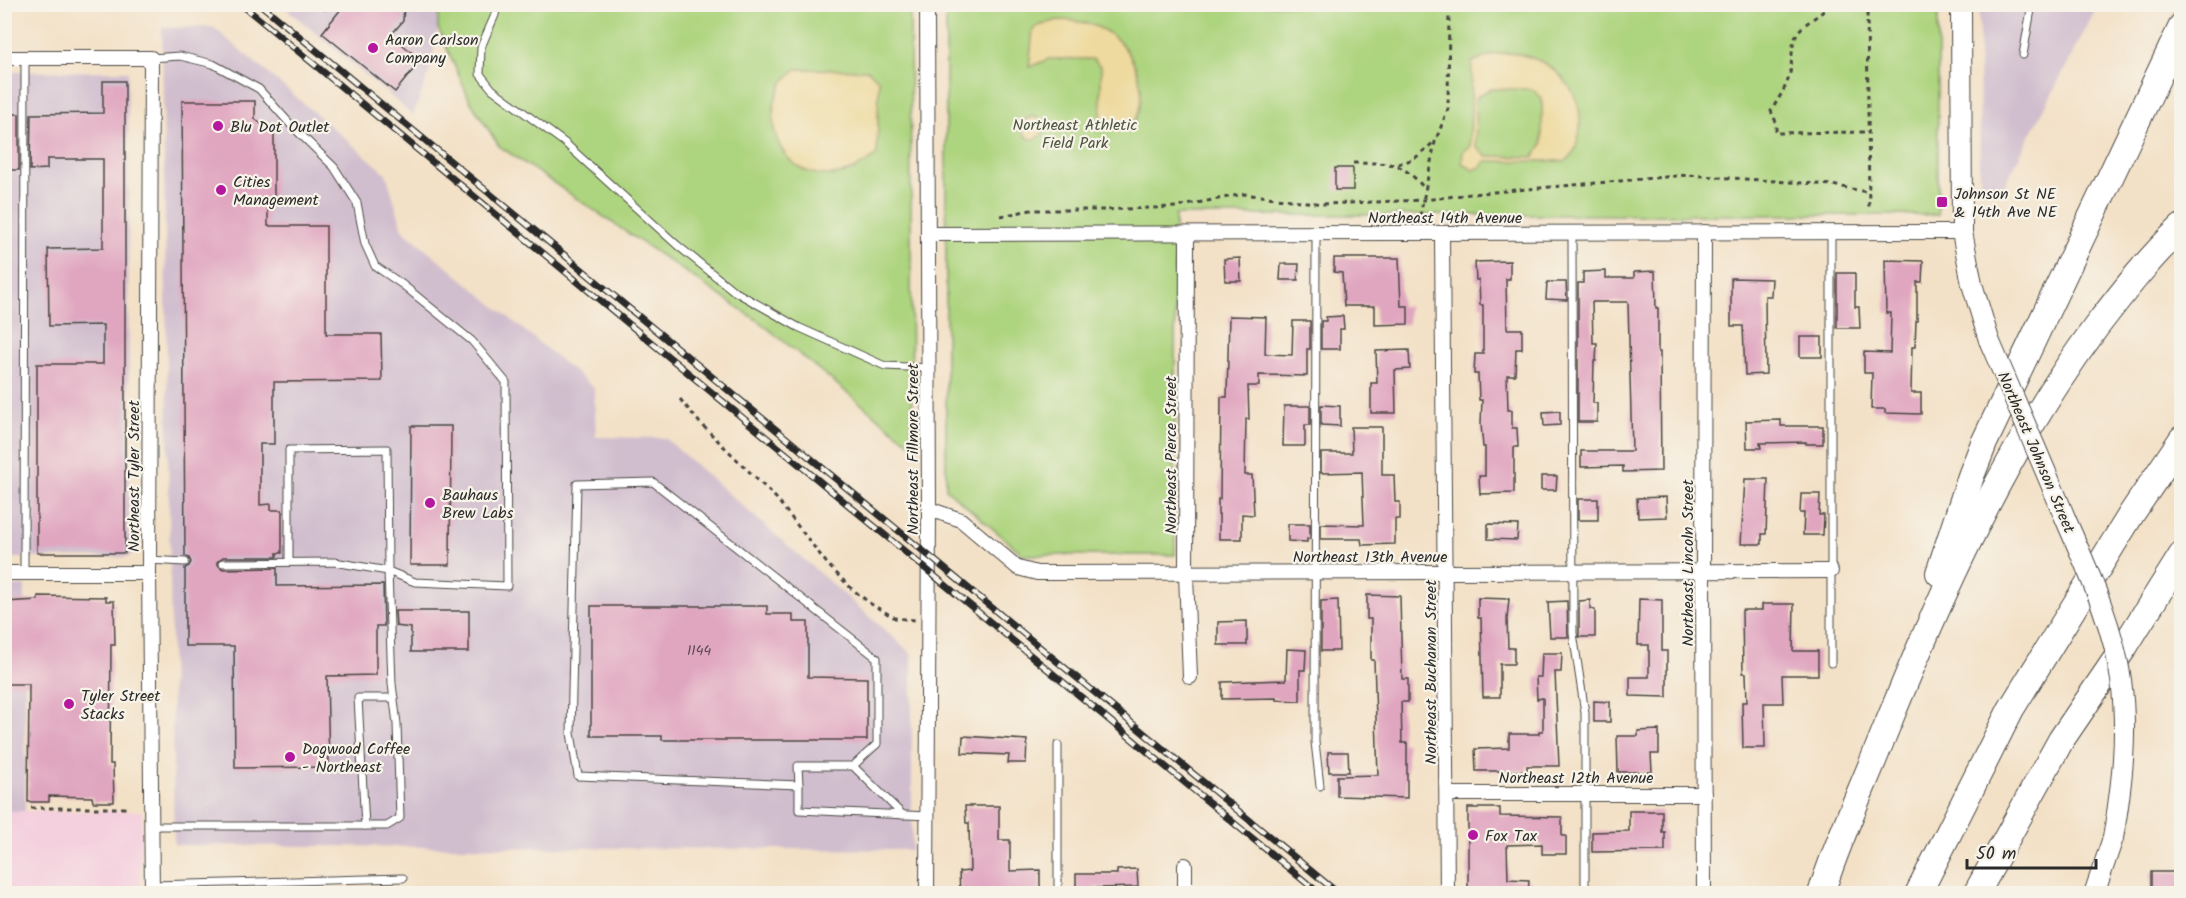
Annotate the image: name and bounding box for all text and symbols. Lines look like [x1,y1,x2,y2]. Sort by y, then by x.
place label: Aaron Carlson Company [385,28,479,71]
marker: Aaron Carlson Company [366,41,380,55]
park label: Northeast Athletic Field Park [1012,113,1138,156]
place label: Blu Dot Outlet [230,115,330,140]
marker: Blu Dot Outlet [211,119,225,133]
place label: Cities Management [233,170,319,213]
place label: Johnson St NE & 14th Ave NE [1954,182,2058,225]
marker: Cities Management [214,183,228,197]
marker: Johnson St NE & 14th Ave NE [1935,195,1949,209]
street label: Northeast 14th Avenue [1368,206,1522,231]
street label: Northeast Fillmore Street [901,362,926,535]
street label: Northeast Johnson Street [1990,368,2081,538]
street label: Northeast Pierce Street [1159,375,1184,534]
street label: Northeast Tyler Street [122,399,147,552]
street label: Northeast Lincoln Street [1676,479,1701,647]
place label: Bauhaus Brew Labs [442,483,514,526]
marker: Bauhaus Brew Labs [423,496,437,510]
street label: Northeast 13th Avenue [1293,545,1447,570]
street label: Northeast Buchanan Street [1419,579,1444,764]
house number: 1144 [687,640,711,662]
place label: Tyler Street Stacks [81,684,161,727]
marker: Tyler Street Stacks [62,697,76,711]
place label: Dogwood Coffee - Northeast [302,737,410,780]
marker: Dogwood Coffee - Northeast [283,750,297,764]
street label: Northeast 12th Avenue [1499,766,1653,791]
place label: Fox Tax [1485,824,1538,849]
marker: Fox Tax [1466,828,1480,842]
scale bar [1967,832,2096,870]
text: 50 m [1976,840,2016,869]

